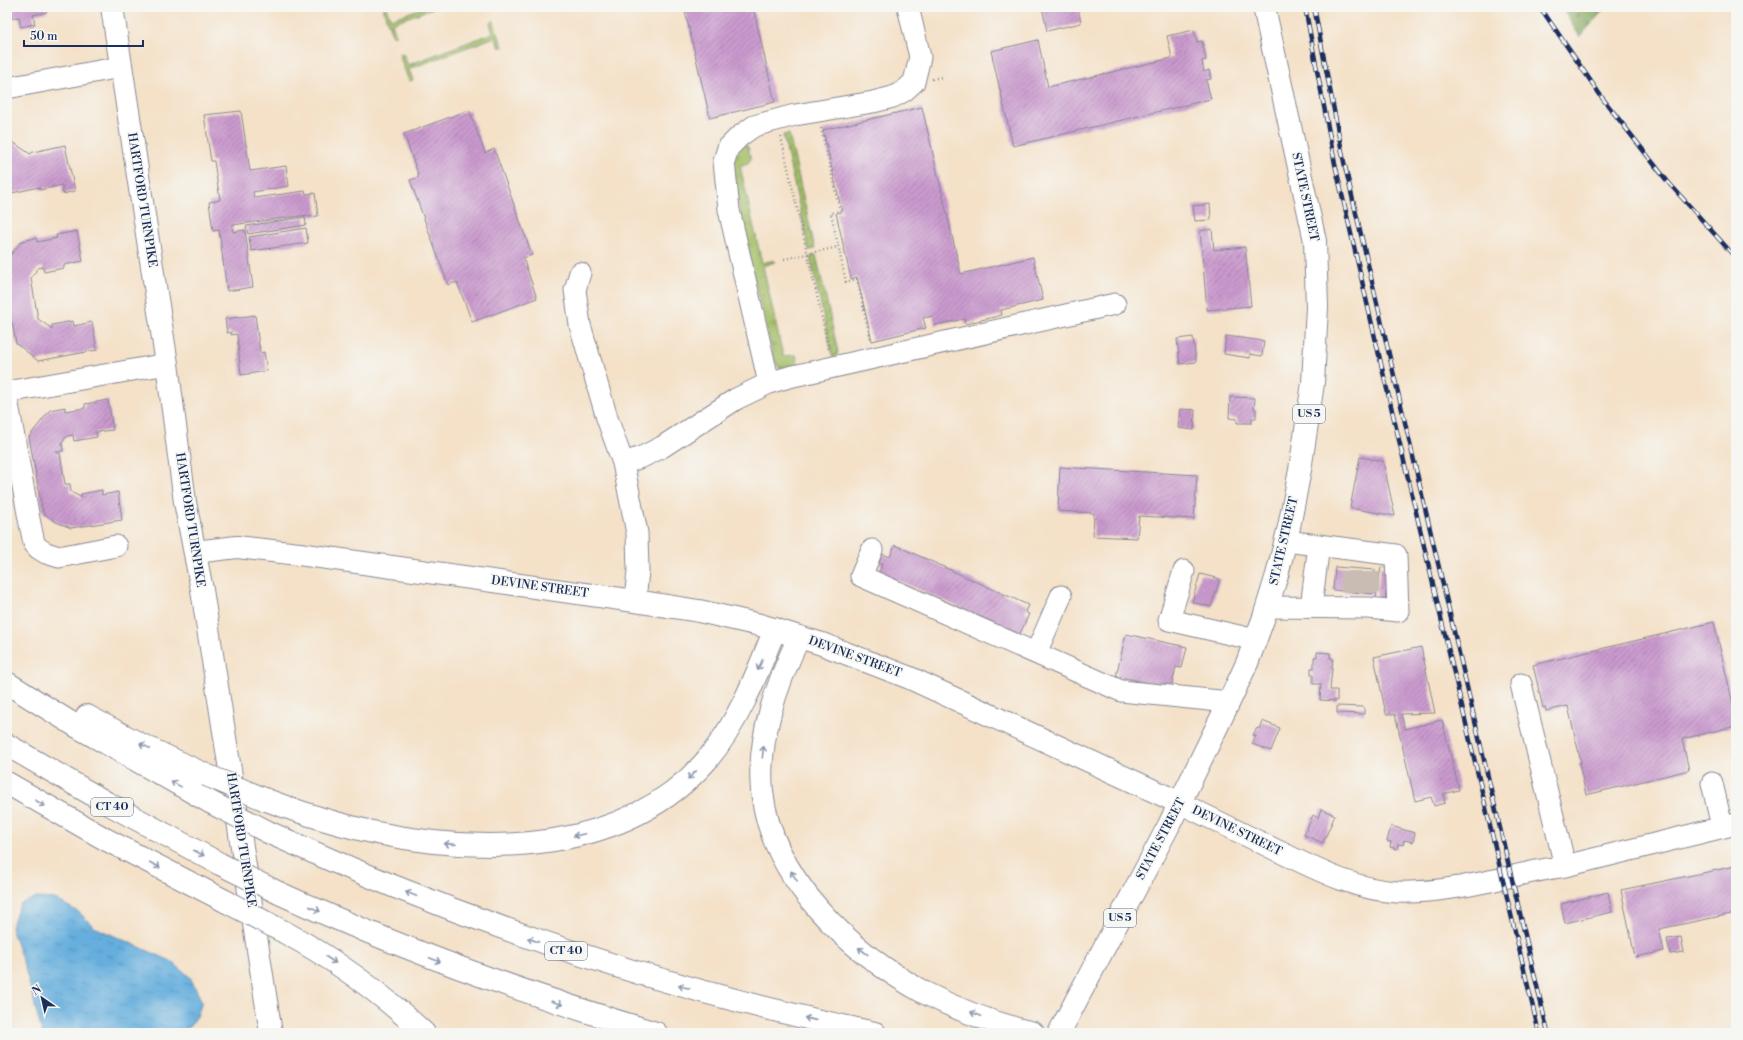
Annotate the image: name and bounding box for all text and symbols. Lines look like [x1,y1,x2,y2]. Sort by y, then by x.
scale bar [24,22,143,48]
text: 50 m [30,29,58,44]
street label: HARTFORD TURNPIKE [124,132,160,268]
street label: STATE STREET [1288,151,1322,243]
road number: US 5 [1293,405,1325,423]
street label: HARTFORD TURNPIKE [172,452,208,588]
street label: STATE STREET [1267,495,1302,587]
street label: DEVINE STREET [490,573,590,601]
street label: DEVINE STREET [806,633,904,681]
one-way arrow [756,659,763,671]
one-way arrow [139,742,151,750]
one-way arrow [759,746,767,759]
one-way arrow [687,770,697,780]
street label: HARTFORD TURNPIKE [223,772,259,908]
one-way arrow [170,779,182,787]
street label: STATE STREET [1133,795,1189,882]
road number: CT 40 [91,798,133,816]
one-way arrow [34,799,46,807]
street label: DEVINE STREET [1190,803,1285,860]
one-way arrow [573,831,586,839]
one-way arrow [444,840,457,847]
one-way arrow [193,850,205,858]
one-way arrow [148,861,160,869]
one-way arrow [789,870,798,881]
one-way arrow [406,890,418,897]
one-way arrow [308,906,320,913]
road number: US 5 [1104,909,1136,927]
one-way arrow [527,936,540,943]
road number: CT 40 [545,942,587,960]
one-way arrow [858,947,869,955]
one-way arrow [326,956,337,964]
one-way arrow [428,956,440,964]
north arrow [22,978,62,1018]
text: N [29,982,45,999]
one-way arrow [678,983,691,990]
one-way arrow [550,1000,563,1007]
one-way arrow [970,1010,982,1018]
one-way arrow [804,1014,817,1022]

